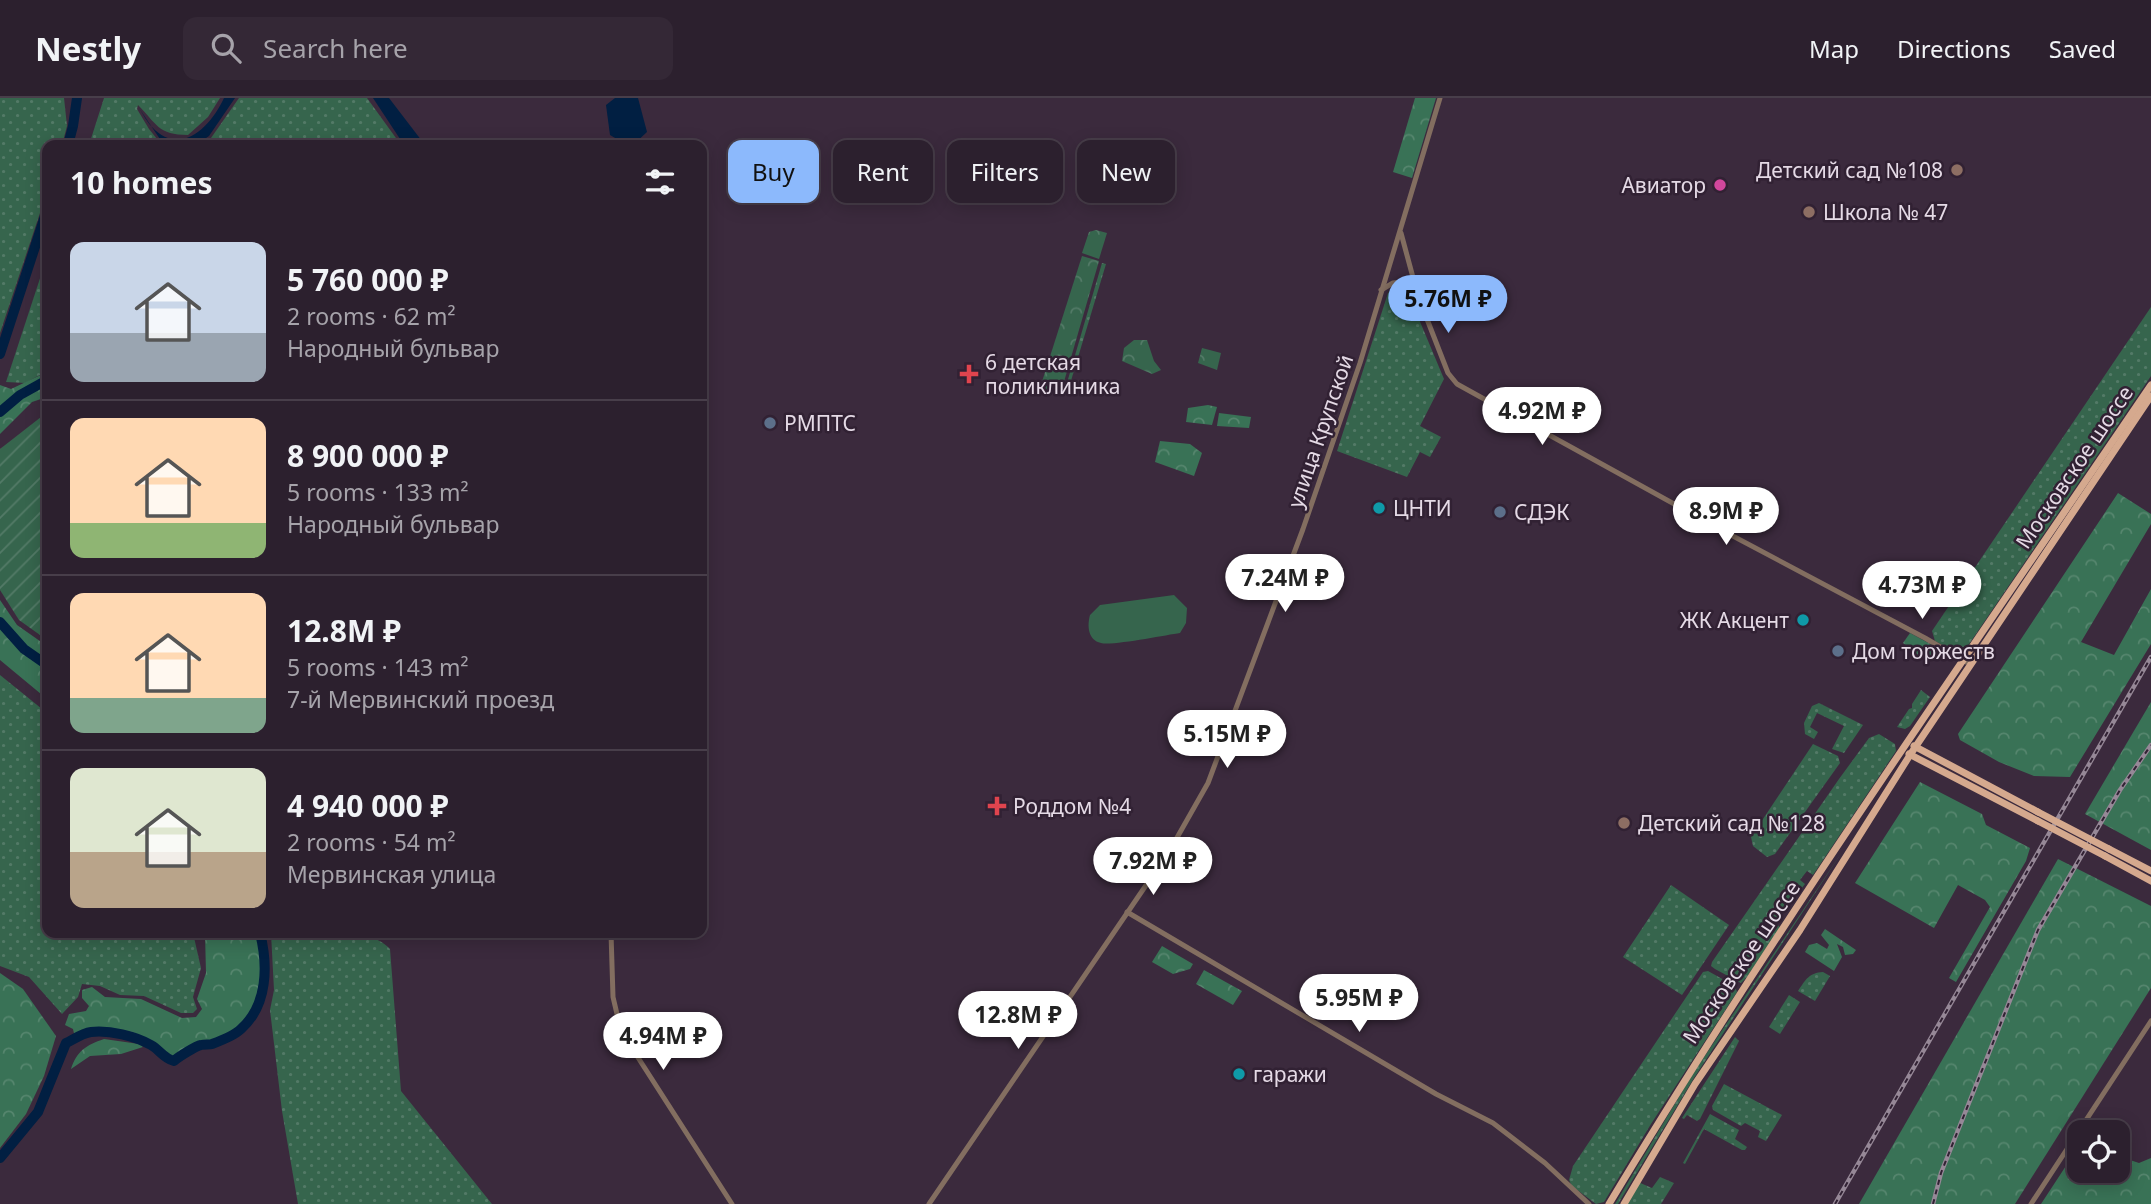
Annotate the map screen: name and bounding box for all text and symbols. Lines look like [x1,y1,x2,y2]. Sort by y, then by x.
search box [183,17,673,80]
text: Nestly [35,26,141,71]
icon: search [207,29,245,67]
text: Search here [263,30,408,66]
text: Map [1809,32,1859,65]
text: Directions [1897,32,2011,65]
text: Saved [2049,32,2116,65]
chip: Buy [728,140,819,203]
chip: Rent [833,140,933,203]
chip: Filters [947,140,1063,203]
chip: New [1077,140,1175,203]
place label: Детский сад №108 [1756,156,1943,184]
text: 10 homes [70,162,213,203]
marker: Детский сад №108 [1949,162,1965,178]
icon: filters [641,163,679,201]
place label: Авиатор [1621,171,1706,199]
marker: Авиатор [1712,177,1728,193]
place label: Школа № 47 [1823,198,1948,226]
marker: Школа № 47 [1801,204,1817,220]
text: 5 760 000 ₽ [287,259,449,300]
icon: home [126,270,210,354]
pin: 5.76M ₽ [1383,275,1513,335]
text: 5.76M ₽ [1404,282,1492,314]
text: 2 rooms · 62 m² [287,300,456,332]
text: Народный бульвар [287,332,499,364]
place label: 6 детская поликлиника [985,348,1120,400]
street label: улица Крупской [1281,351,1359,511]
marker: 6 детская поликлиника [959,364,979,384]
street label: Московское шоссе [2009,380,2139,554]
pin: 4.92M ₽ [1477,388,1607,447]
text: 4.92M ₽ [1498,394,1586,426]
place label: РМПТС [784,409,856,437]
marker: РМПТС [762,415,778,431]
text: 8 900 000 ₽ [287,435,449,476]
icon: home [126,446,210,530]
text: 5 rooms · 133 m² [287,476,469,508]
pin: 8.9M ₽ [1669,488,1783,547]
place label: ЦНТИ [1393,494,1452,522]
text: 8.9M ₽ [1689,494,1763,526]
place label: СДЭК [1514,498,1569,526]
marker: ЦНТИ [1371,500,1387,516]
marker: СДЭК [1492,504,1508,520]
text: Народный бульвар [287,508,499,540]
pin: 7.24M ₽ [1220,554,1350,614]
text: 7.24M ₽ [1241,561,1329,593]
pin: 4.73M ₽ [1857,561,1987,621]
text: 4.73M ₽ [1878,568,1966,600]
place label: ЖК Акцент [1680,606,1789,634]
text: 12.8M ₽ [287,610,401,651]
marker: ЖК Акцент [1795,612,1811,628]
icon: home [126,621,210,705]
place label: Дом торжеств [1852,637,1995,665]
marker: Дом торжеств [1830,643,1846,659]
text: 5 rooms · 143 m² [287,651,469,683]
text: 7-й Мервинский проезд [287,683,554,715]
pin: 5.15M ₽ [1162,710,1292,770]
text: 5.15M ₽ [1183,717,1271,749]
text: 4 940 000 ₽ [287,785,449,826]
place label: Роддом №4 [1013,792,1131,820]
icon: home [126,796,210,880]
marker: Роддом №4 [987,796,1007,816]
place label: Детский сад №128 [1638,809,1825,837]
marker: Детский сад №128 [1616,815,1632,831]
text: 2 rooms · 54 m² [287,826,456,858]
pin: 7.92M ₽ [1088,838,1218,897]
text: 7.92M ₽ [1109,844,1197,876]
text: Мервинская улица [287,858,496,890]
street label: Московское шоссе [1676,875,1806,1049]
pin: 5.95M ₽ [1294,974,1424,1034]
text: 5.95M ₽ [1315,981,1403,1013]
pin: 12.8M ₽ [953,992,1083,1051]
text: 12.8M ₽ [974,998,1062,1030]
pin: 4.94M ₽ [598,1012,728,1072]
text: 4.94M ₽ [619,1019,707,1051]
place label: гаражи [1253,1060,1327,1088]
marker: гаражи [1231,1066,1247,1082]
map controls [2067,1120,2130,1183]
button: locate [2067,1120,2130,1183]

